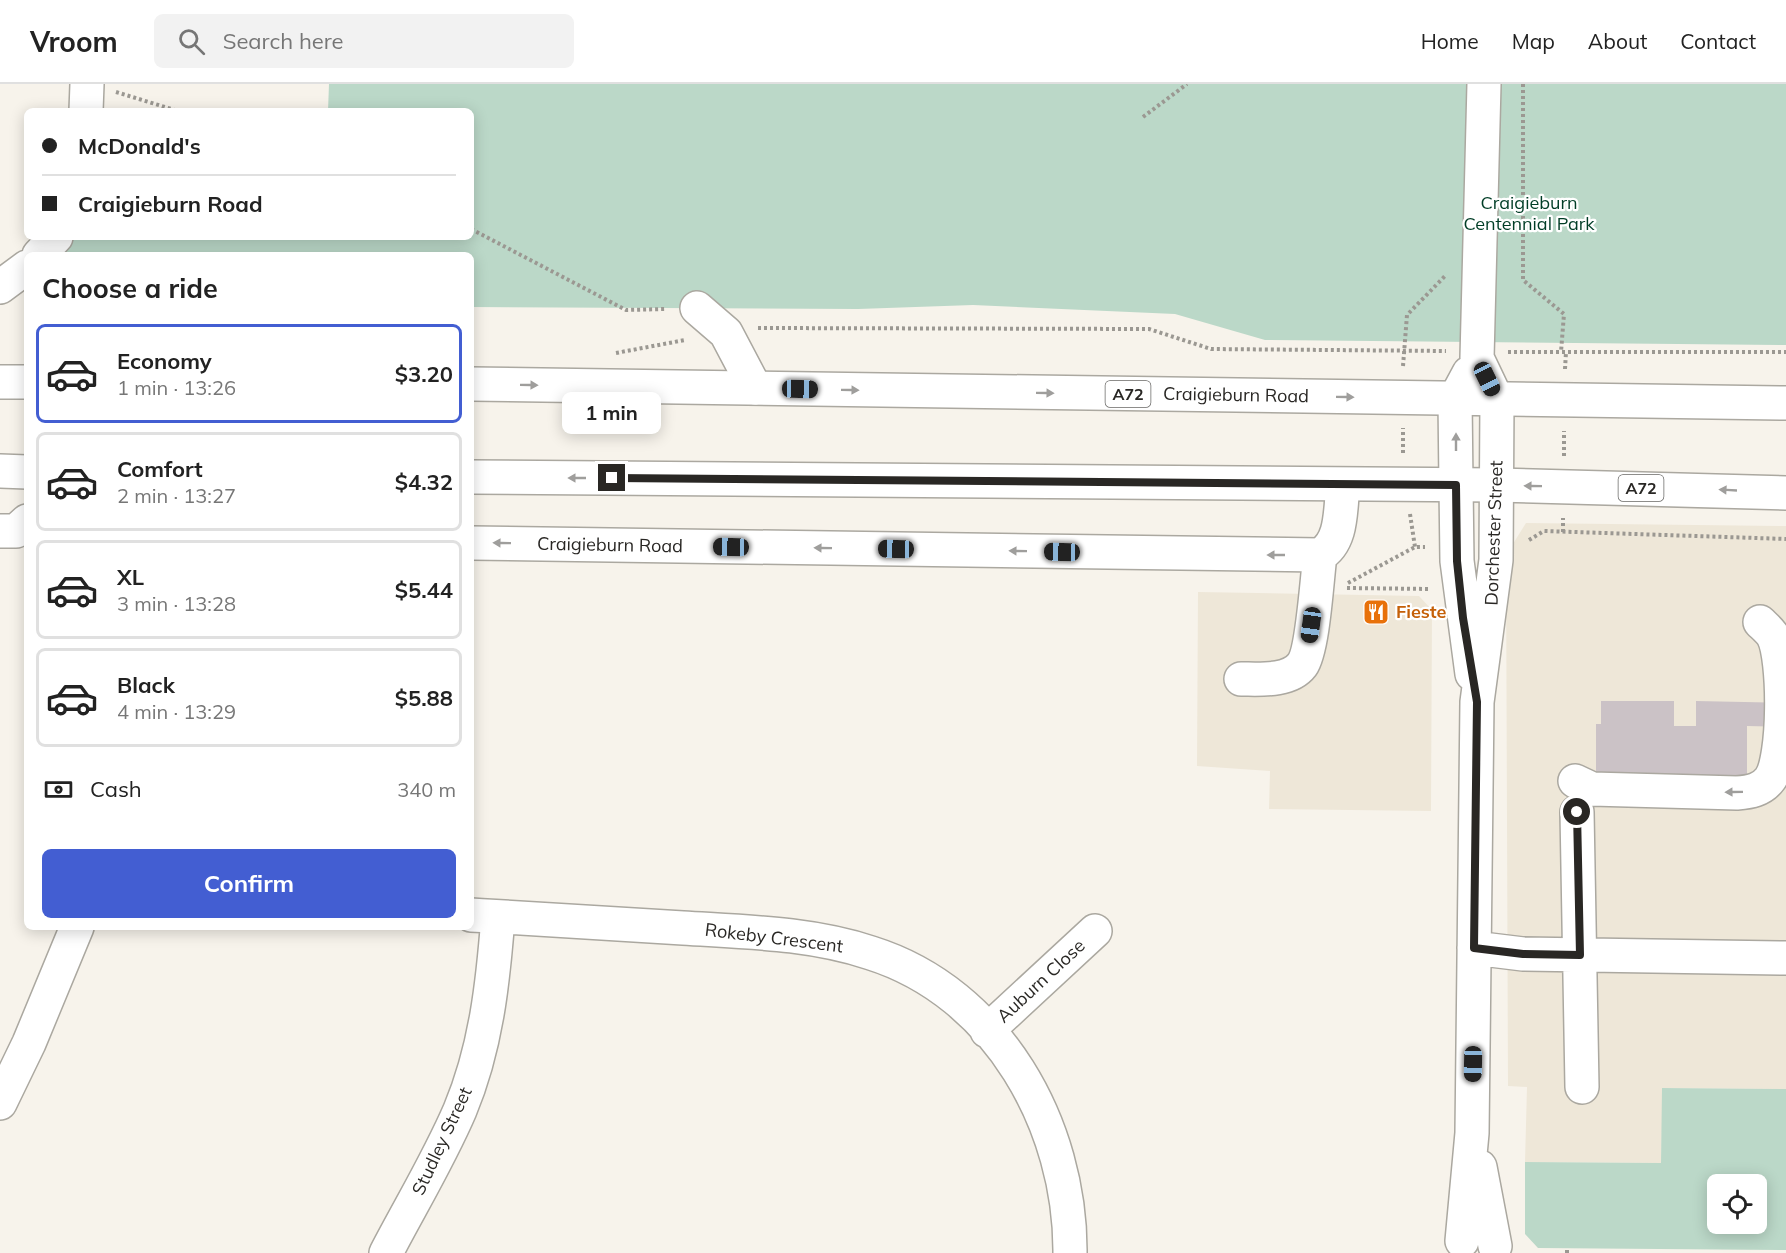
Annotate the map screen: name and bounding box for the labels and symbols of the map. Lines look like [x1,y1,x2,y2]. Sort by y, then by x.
park label: Craigieburn Centennial Park [1463,191,1595,235]
car [1471,359,1503,399]
one-way arrow [520,380,539,390]
car [782,380,818,398]
road number: A72 [1106,381,1150,407]
street label: Craigieburn Road [1163,382,1309,407]
one-way arrow [841,385,860,395]
one-way arrow [1036,388,1055,398]
callout: 1 min [562,391,662,433]
one-way arrow [1336,392,1355,402]
one-way arrow [1451,432,1460,451]
street label: Dorchester Street [1479,460,1508,606]
route end [598,464,625,491]
one-way arrow [568,473,587,483]
road number: A72 [1618,475,1664,501]
one-way arrow [1523,481,1542,490]
one-way arrow [1718,486,1737,495]
street label: Craigieburn Road [537,532,683,557]
one-way arrow [493,538,512,548]
car [713,538,749,556]
car [878,540,914,558]
one-way arrow [814,543,833,553]
car [1044,543,1080,561]
one-way arrow [1009,547,1028,556]
one-way arrow [1267,550,1286,560]
restaurant icon: Fieste [1361,597,1391,627]
place label: Fieste [1396,600,1447,623]
car [1300,606,1322,644]
one-way arrow [1724,787,1743,797]
route start [1563,798,1590,825]
street label: Rokeby Crescent [704,918,844,957]
street label: Auburn Close [992,934,1090,1027]
car [1464,1046,1482,1082]
street label: Studley Street [406,1083,477,1199]

